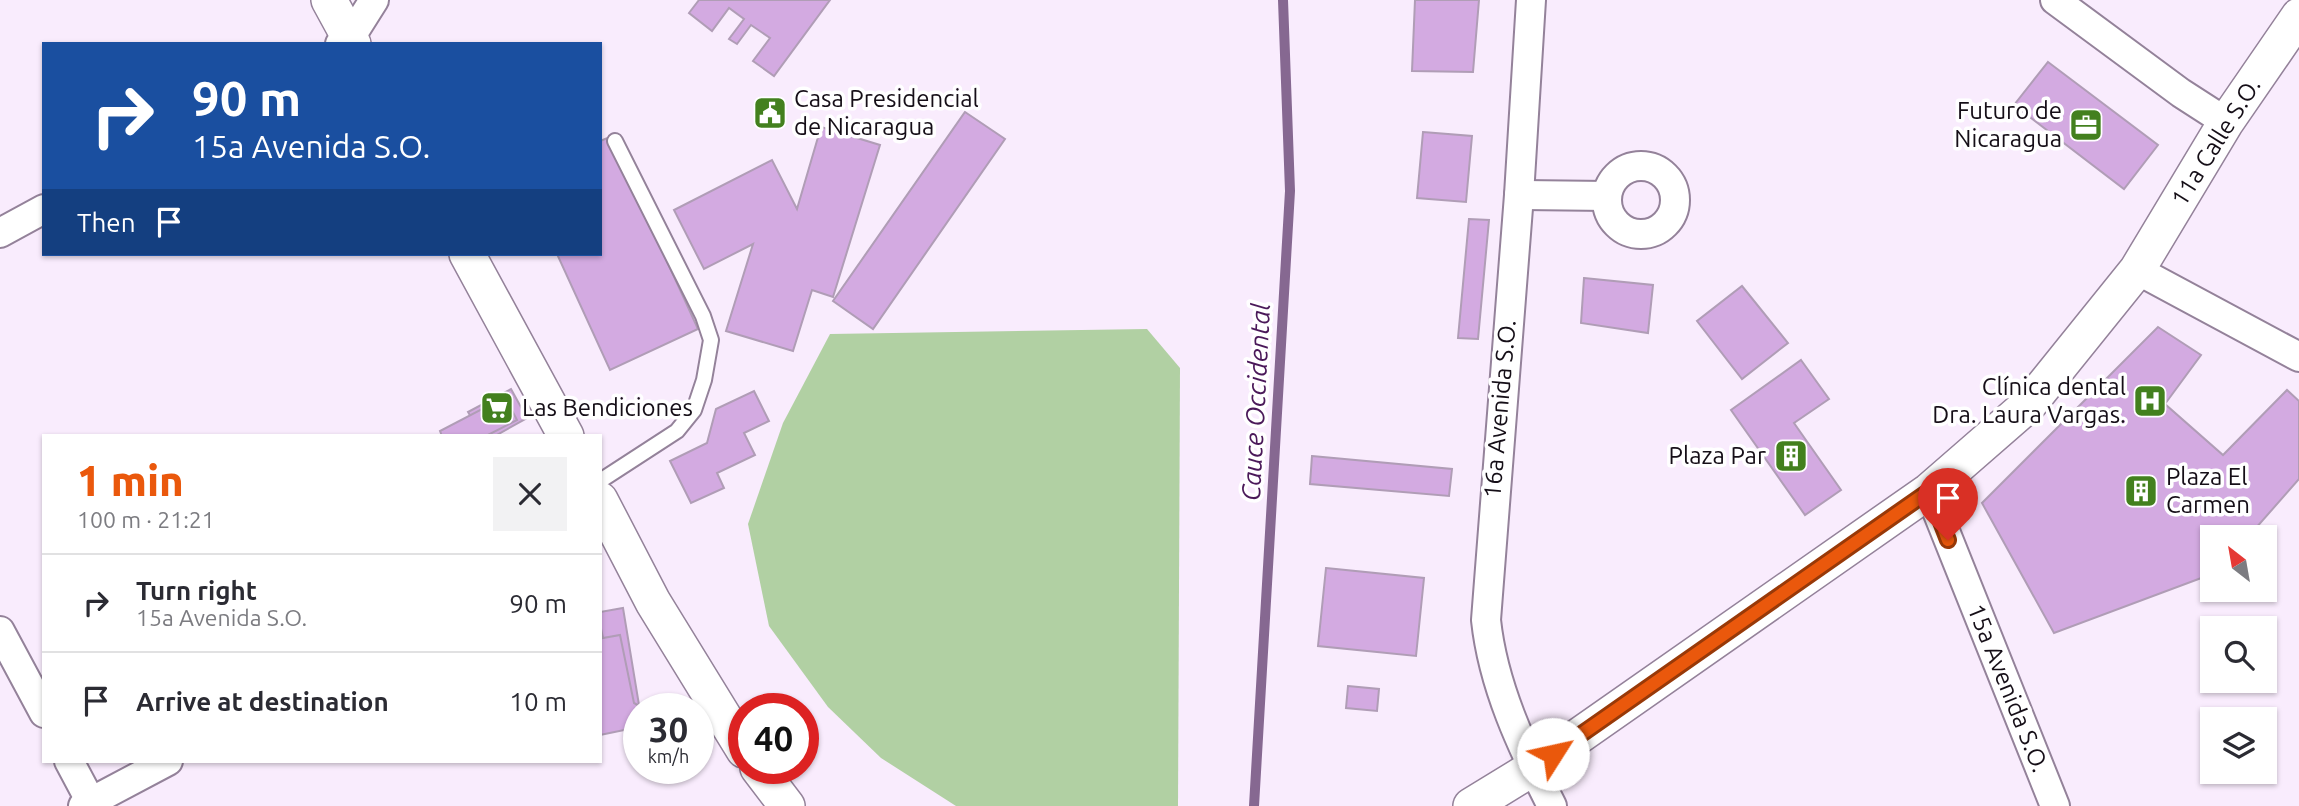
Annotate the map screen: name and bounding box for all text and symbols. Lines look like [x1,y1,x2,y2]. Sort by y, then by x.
icon: right [77,70,168,161]
text: 90 m [192,70,301,125]
street label: 11a Calle S.O. [2166,73,2266,211]
place label: Casa Presidencial de Nicaragua [794,85,979,140]
public building icon: Casa Presidencial de Nicaragua [751,94,789,132]
place label: Futuro de Nicaragua [1954,97,2062,152]
office icon: Futuro de Nicaragua [2067,106,2105,144]
text: 15a Avenida S.O. [192,128,430,164]
icon: arrive [150,203,188,241]
text: Then [77,208,136,237]
water label: Cauce Occidental [1236,302,1275,502]
street label: 16a Avenida S.O. [1478,319,1521,499]
place label: Clínica dental Dra. Laura Vargas. [1932,373,2126,428]
hospital icon: Clínica dental Dra. Laura Vargas. [2131,382,2169,420]
supermarket icon: Las Bendiciones [478,389,516,427]
place label: Las Bendiciones [522,394,693,421]
building icon: Plaza Par [1772,437,1810,475]
place label: Plaza Par [1669,442,1766,469]
text: 1 min [77,457,184,504]
button: close [493,457,567,531]
place label: Plaza El Carmen [2166,463,2250,518]
pin [1918,468,1978,540]
building icon: Plaza El Carmen [2122,472,2160,510]
icon: arrive [1929,479,1967,517]
text: 100 m · 21:21 [77,507,215,532]
north arrow [2200,525,2277,602]
map controls [2200,525,2277,784]
text: Turn right [136,576,257,605]
icon: right [77,584,115,622]
text: 90 m [509,589,567,618]
street label: 15a Avenida S.O. [1962,600,2054,776]
text: 15a Avenida S.O. [136,605,307,630]
button: search [2200,616,2277,693]
icon: arrive [77,682,115,720]
text: Arrive at destination [136,687,389,716]
text: 10 m [509,687,567,716]
speed limit sign: 40 [728,693,819,784]
button: layers [2200,707,2277,784]
text: 30 [649,709,688,749]
position arrow [1516,717,1590,791]
text: km/h [648,746,689,766]

